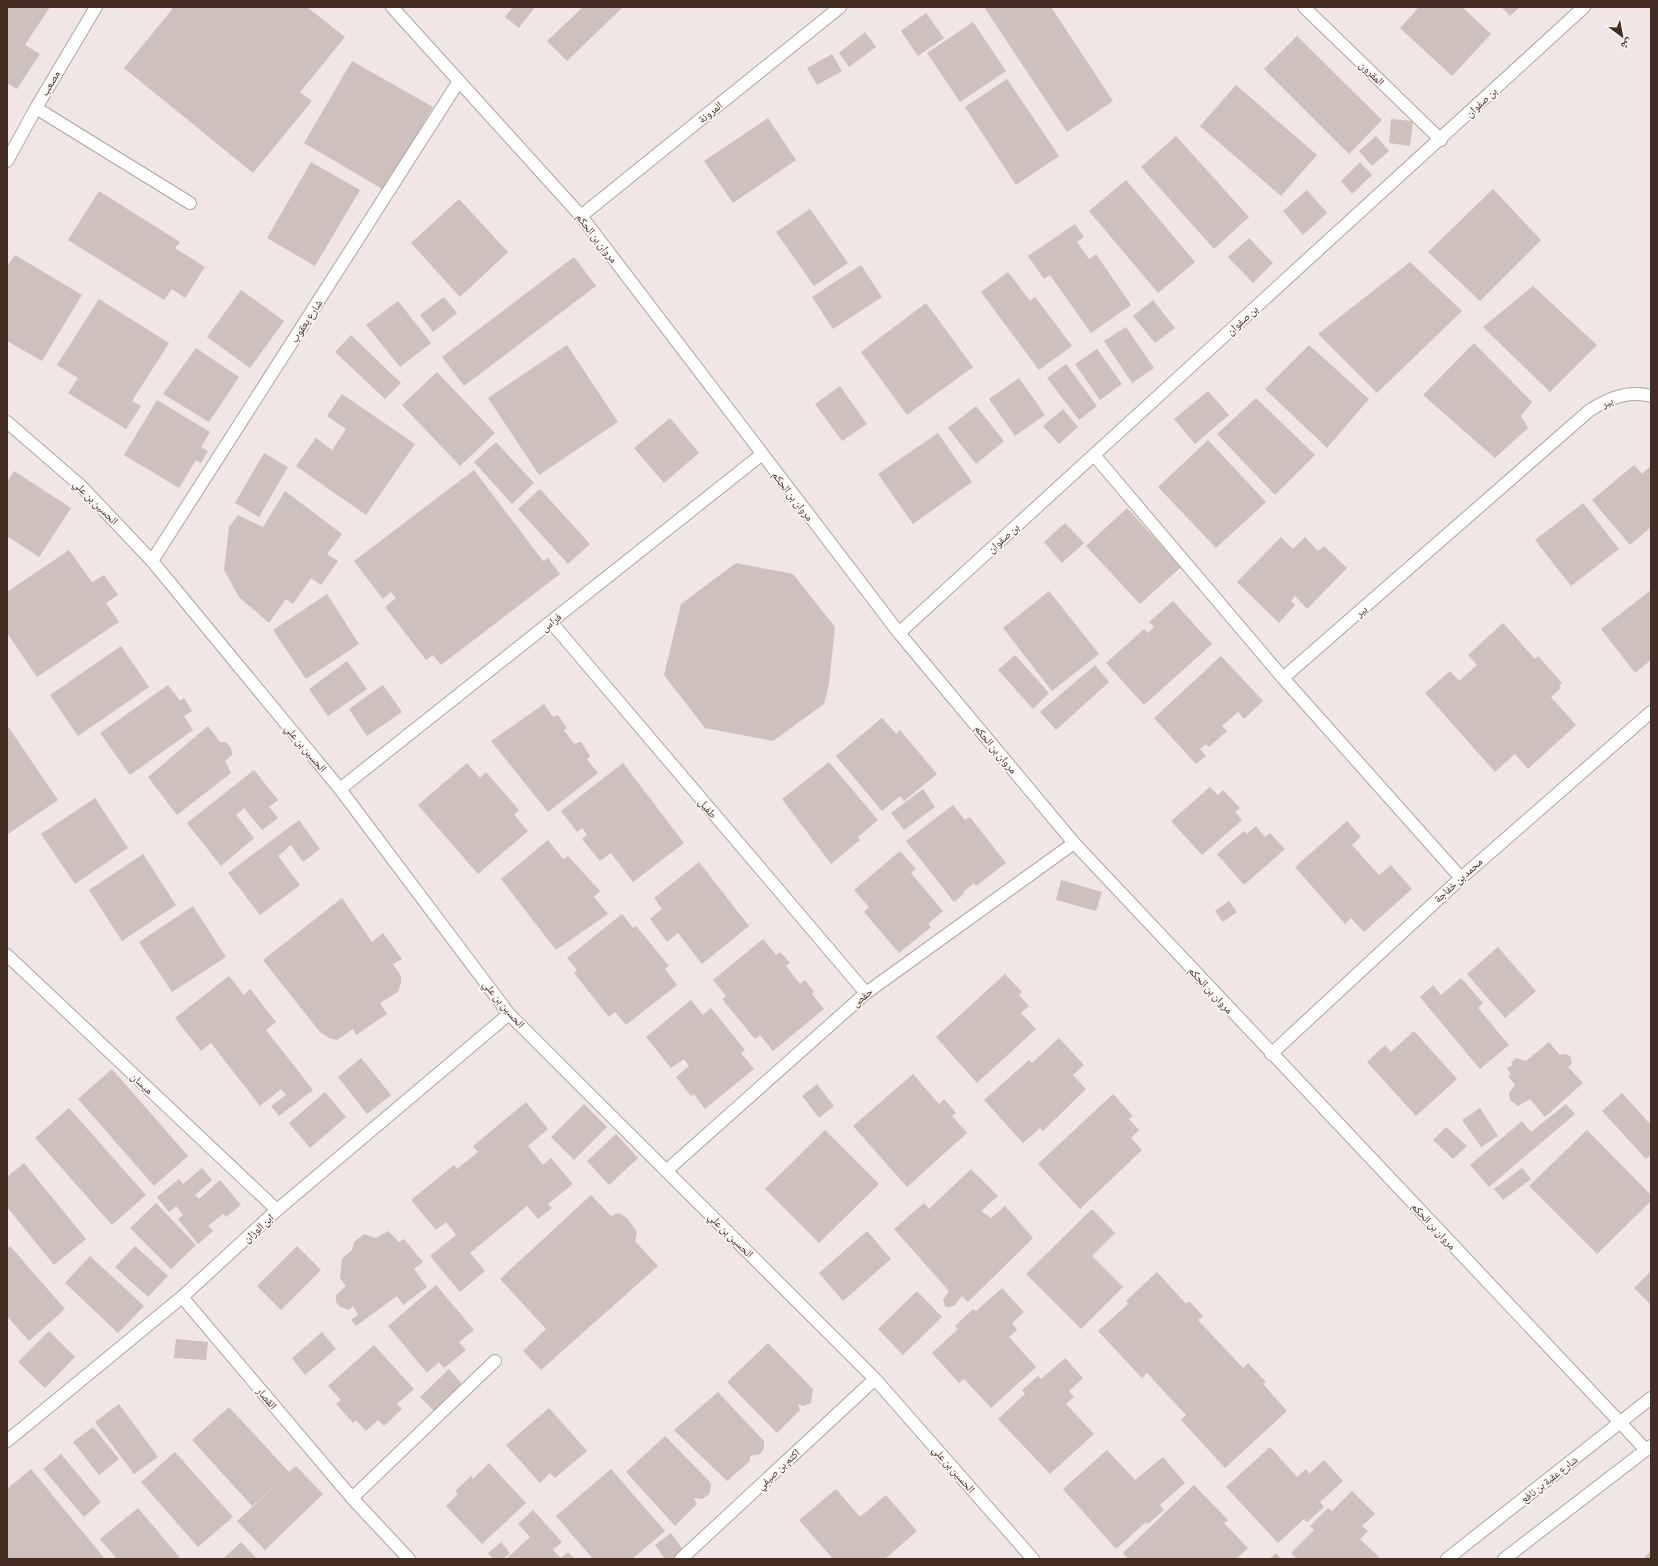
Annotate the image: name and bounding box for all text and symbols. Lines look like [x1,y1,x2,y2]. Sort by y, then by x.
north arrow [1602,16,1642,56]
text: ش [1618,35,1635,53]
street label: المقرون [1356,58,1387,88]
street label: مصعب [38,68,62,98]
street label: بن صفوان [1463,85,1500,120]
street label: المرونة [696,99,724,125]
street label: مروان بن الحكم [572,211,620,266]
street label: شارع يعقوب [288,297,325,345]
street label: بن صفوان [1224,303,1261,338]
street label: بير [1598,394,1615,411]
street label: مروان بن الحكم [768,469,816,524]
street label: الحسين بن علي [69,477,121,529]
street label: بن صفوان [985,521,1022,556]
street label: بير [1352,603,1369,620]
street label: فراس [538,610,565,635]
street label: الحسين بن علي [281,722,329,776]
street label: مروان بن الحكم [971,722,1020,777]
street label: طفيل [696,796,720,821]
street label: محمد بن خفاجة [1431,855,1485,905]
street label: مروان بن الحكم [1185,964,1236,1017]
street label: الحسين بن علي [479,978,527,1032]
street label: حفص [849,985,875,1010]
street label: ميسان [128,1070,155,1097]
street label: مروان بن الحكم [1408,1200,1459,1253]
street label: الحسين بن علي [704,1210,756,1262]
street label: ابن الوزان [240,1211,276,1246]
street label: القصار [254,1384,280,1411]
street label: الحسين بن علي [928,1443,978,1497]
street label: اكثم بن صيفي [754,1446,804,1494]
street label: شارع عقبة بن نافع [1518,1453,1580,1506]

